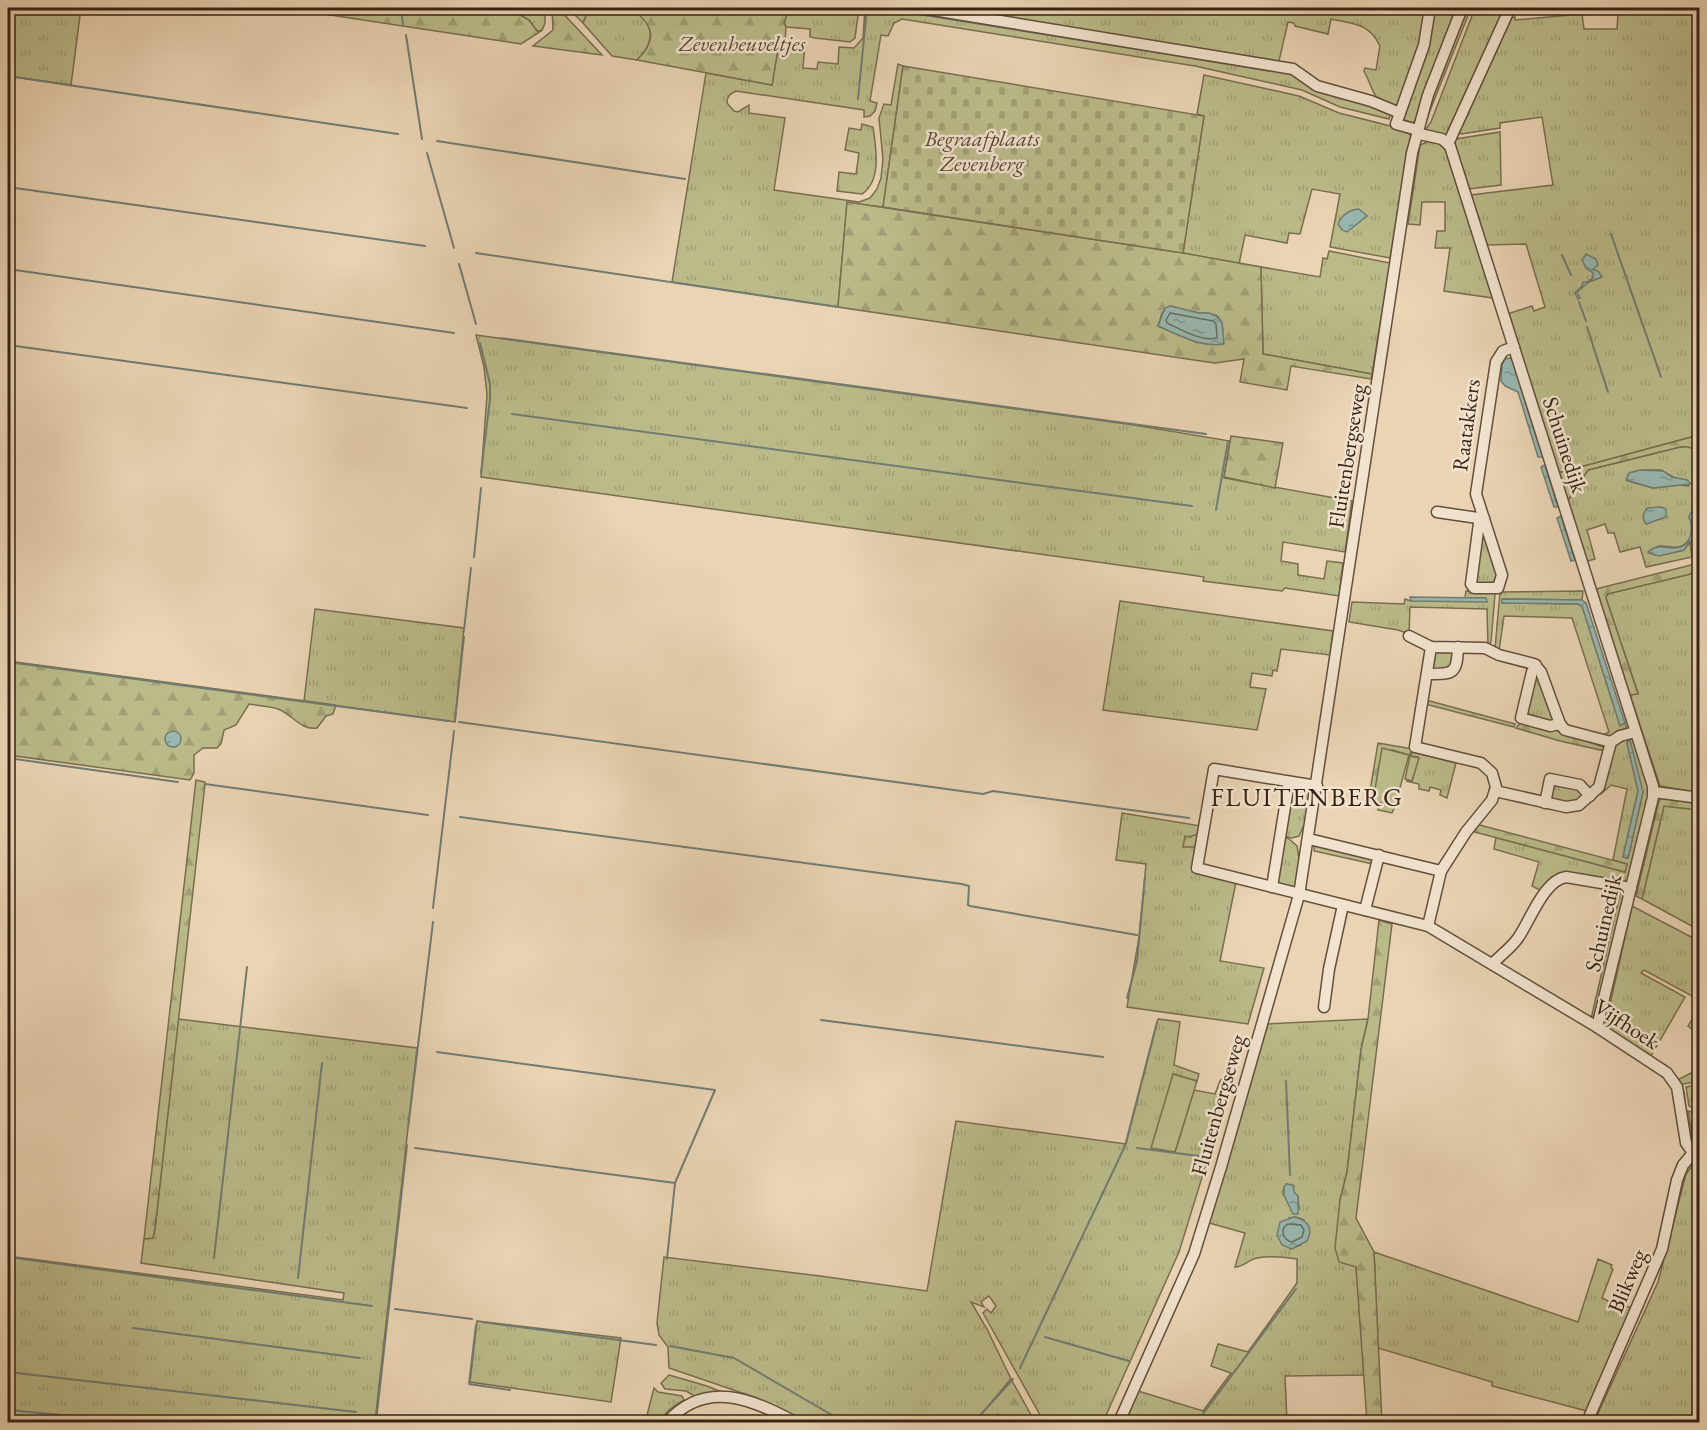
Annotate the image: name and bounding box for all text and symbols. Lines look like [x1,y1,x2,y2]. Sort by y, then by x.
park label: Zevenheuveltjes [678,29,806,58]
park label: Begraafplaats Zevenberg [924,124,1040,178]
street label: Raatakkers [1445,377,1487,473]
street label: Fluitenbergseweg [1321,381,1373,530]
street label: Schuinedijk [1536,393,1594,497]
district label: FLUITENBERG [1210,780,1404,814]
street label: Schuinedijk [1578,871,1628,975]
street label: Vijfhoek [1589,992,1666,1056]
street label: Fluitenbergseweg [1184,1031,1252,1179]
street label: Blikweg [1601,1244,1654,1317]

